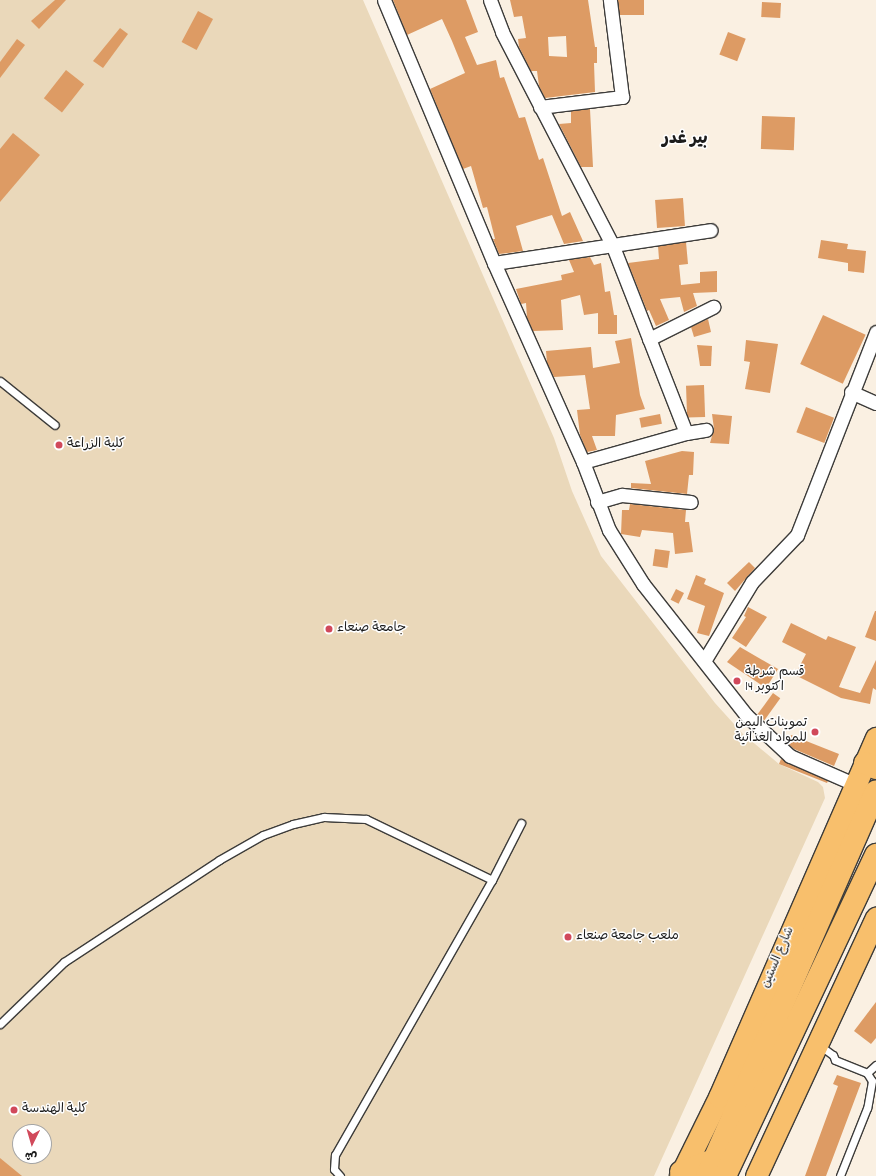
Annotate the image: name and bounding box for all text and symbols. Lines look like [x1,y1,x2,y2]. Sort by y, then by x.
district label: بير غدر [662,131,708,151]
place label: كلية الزراعة [67,437,125,453]
marker: كلية الزراعة [54,440,64,450]
place label: جامعة صنعاء [337,621,406,637]
marker: جامعة صنعاء [324,624,334,634]
place label: قسم شرطة 14 اكتوبر [745,666,805,697]
marker: قسم شرطة 14 اكتوبر [732,676,742,686]
place label: تموينات اليمن للمواد الغذائية [734,717,807,748]
marker: تموينات اليمن للمواد الغذائية [810,727,820,737]
street label: شارع الستين [759,925,799,991]
place label: ملعب جامعة صنعاء [576,929,679,945]
marker: ملعب جامعة صنعاء [563,932,573,942]
place label: كلية الهندسة [22,1102,87,1118]
marker: كلية الهندسة [9,1105,19,1115]
north arrow [12,1124,52,1164]
text: ش [24,1146,38,1163]

